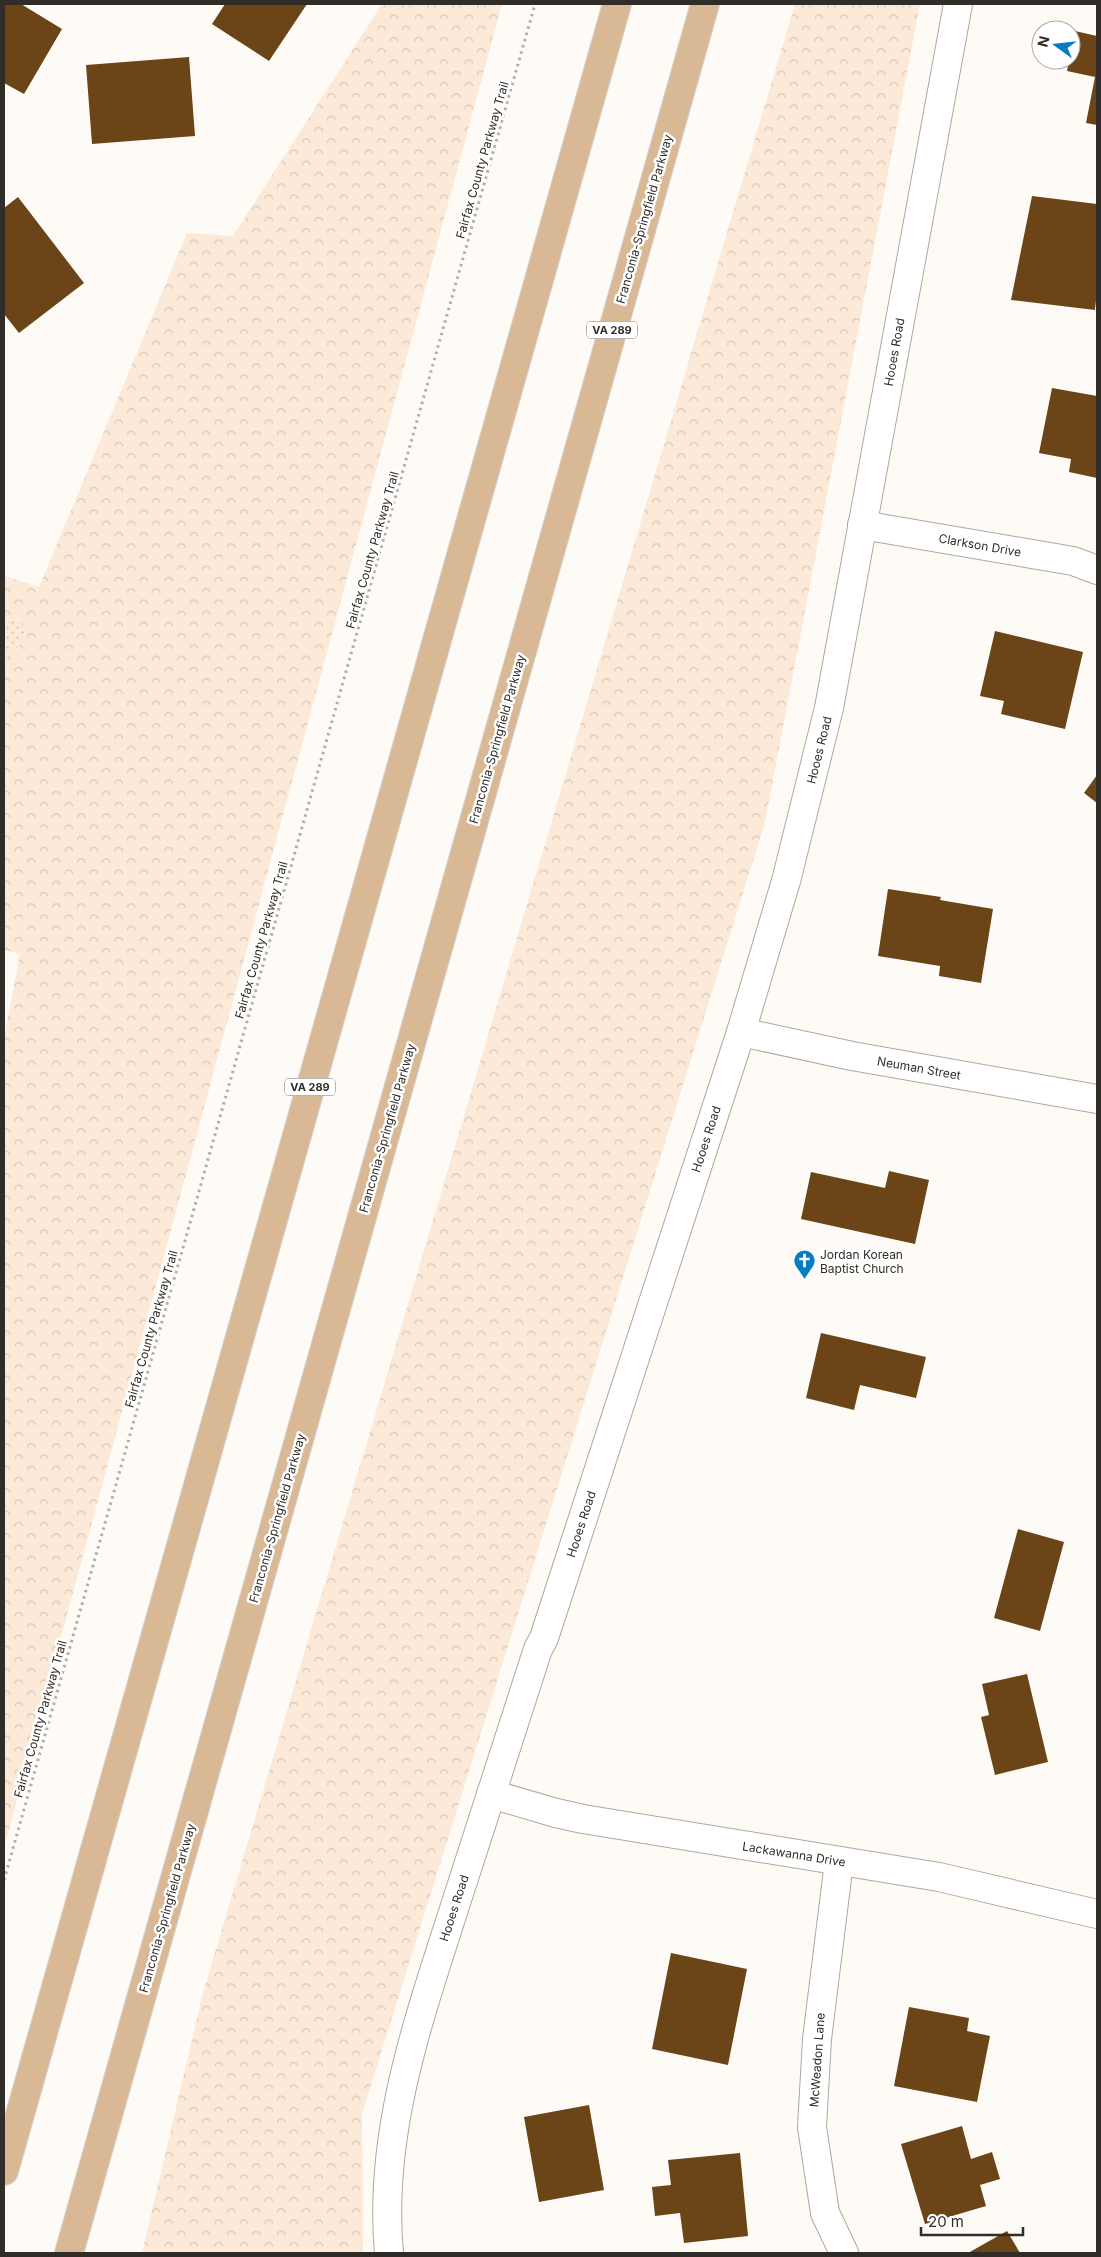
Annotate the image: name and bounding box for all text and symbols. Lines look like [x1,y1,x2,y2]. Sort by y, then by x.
north arrow [1031,20,1081,70]
text: N [1033,34,1053,49]
street label: Fairfax County Parkway Trail [452,80,512,240]
street label: Franconia-Springfield Parkway [613,132,675,305]
street label: Hooes Road [881,317,907,387]
road number: VA 289 [587,322,637,338]
street label: Fairfax County Parkway Trail [342,470,402,630]
street label: Clarkson Drive [938,530,1022,560]
street label: Franconia-Springfield Parkway [466,652,528,825]
street label: Hooes Road [803,715,835,785]
street label: Fairfax County Parkway Trail [231,860,291,1020]
street label: Franconia-Springfield Parkway [356,1041,418,1214]
street label: Neuman Street [876,1053,962,1083]
road number: VA 289 [285,1078,335,1096]
street label: Hooes Road [688,1104,724,1174]
place label: Jordan Korean Baptist Church [820,1247,904,1276]
street label: Fairfax County Parkway Trail [121,1249,181,1409]
church icon: Jordan Korean Baptist Church [792,1249,816,1280]
street label: Franconia-Springfield Parkway [246,1431,308,1604]
street label: Hooes Road [563,1489,599,1559]
street label: Fairfax County Parkway Trail [10,1639,70,1799]
street label: Franconia-Springfield Parkway [136,1821,198,1994]
street label: Lackawanna Drive [741,1838,847,1870]
street label: Hooes Road [436,1873,472,1943]
street label: McWeadon Lane [806,2012,828,2108]
scale bar [921,2204,1024,2236]
text: 20 m [928,2212,964,2231]

